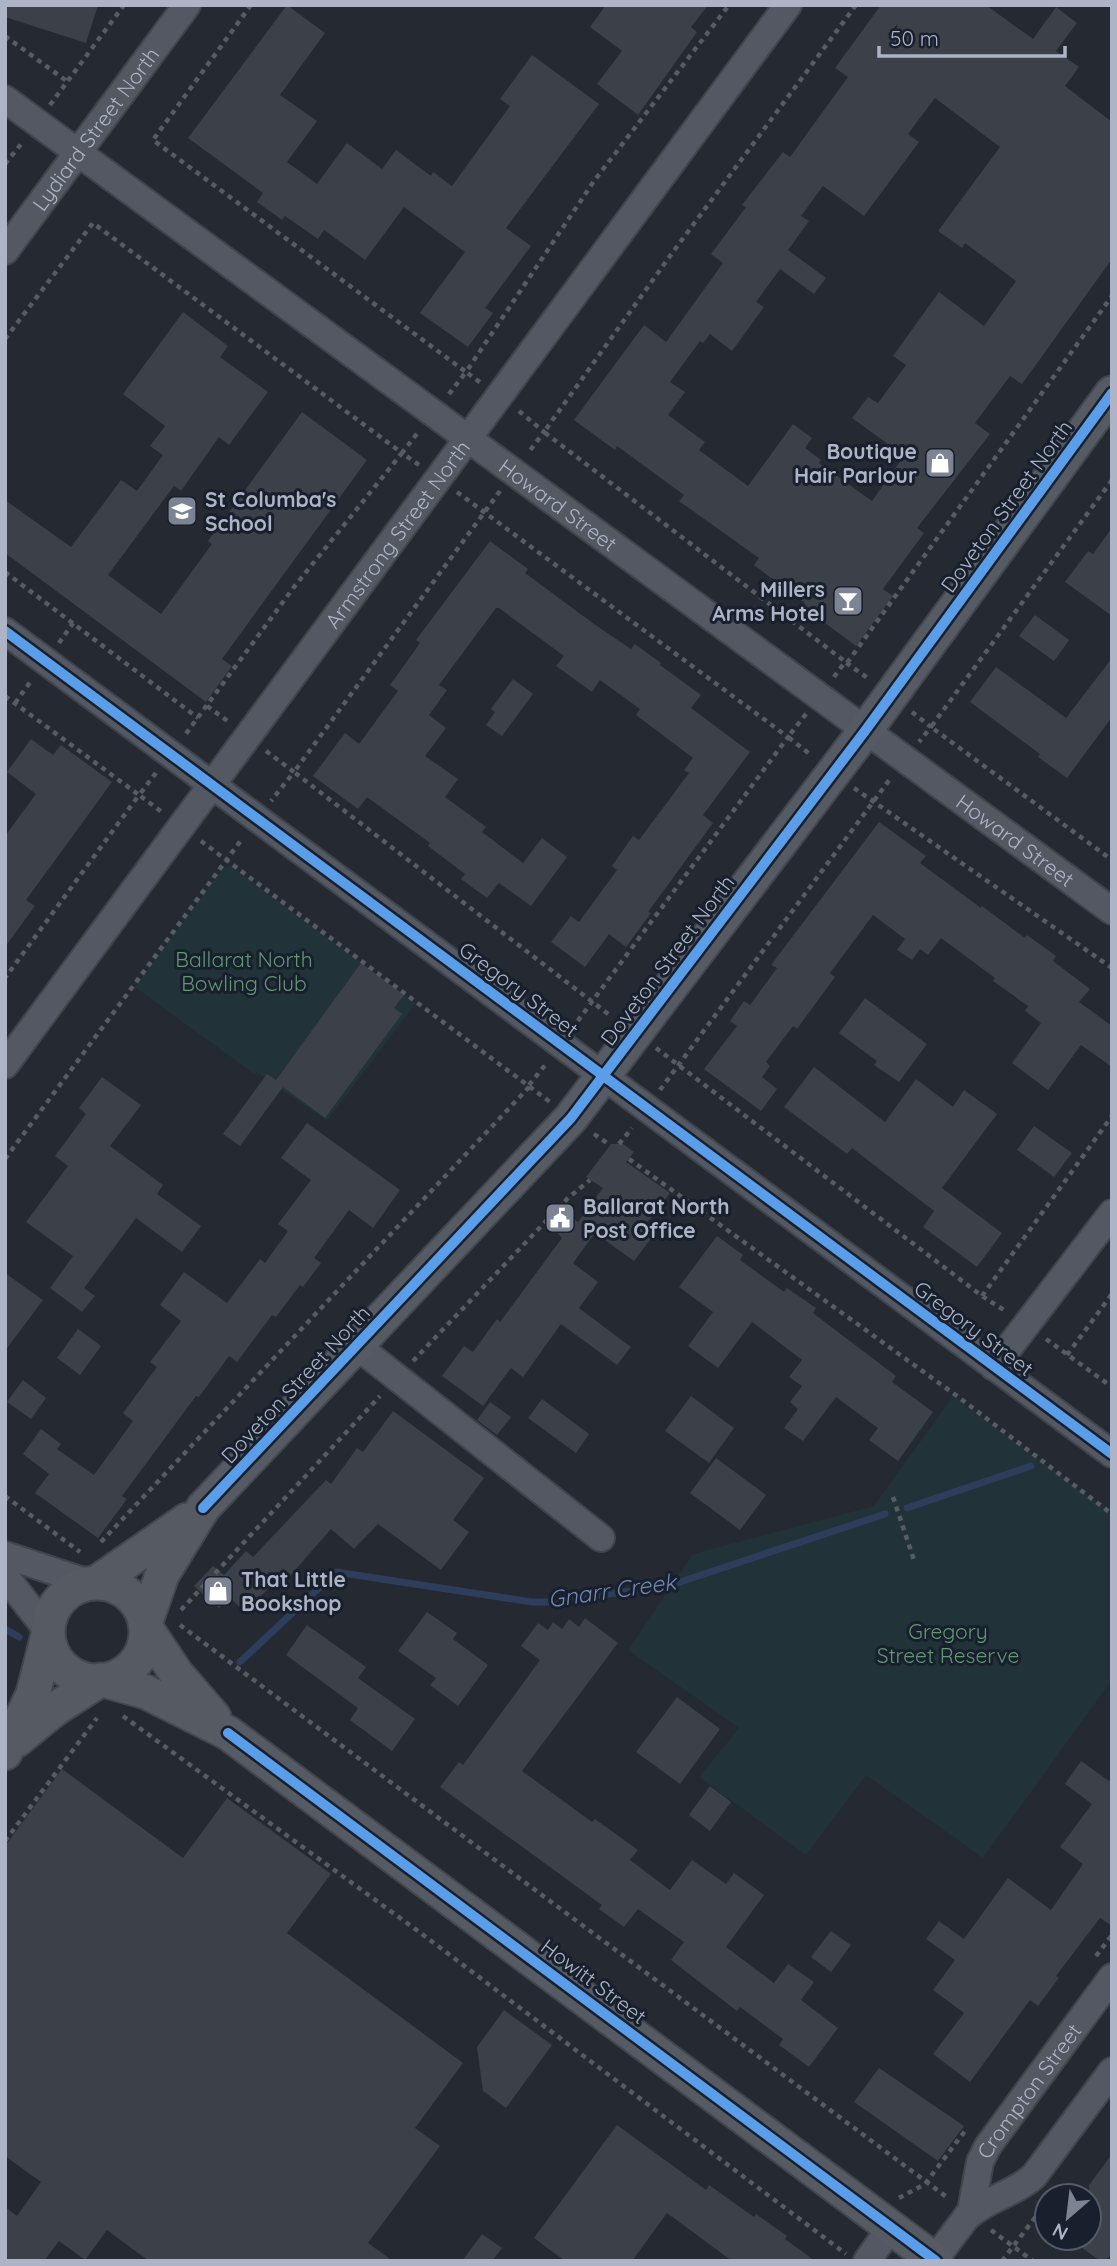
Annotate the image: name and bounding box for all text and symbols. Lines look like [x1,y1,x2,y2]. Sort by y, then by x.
scale bar [879,14,1064,58]
text: 50 m [890,25,939,51]
street label: Lydiard Street North [26,42,164,216]
street label: Doveton Street North [935,415,1077,597]
street label: Armstrong Street North [319,435,475,633]
place label: Boutique Hair Parlour [794,438,917,488]
shop icon: Boutique Hair Parlour [923,446,957,480]
street label: Howard Street [494,453,622,557]
place label: St Columba's School [205,486,336,536]
school or university icon: St Columba's School [165,494,199,528]
place label: Millers Arms Hotel [712,576,825,626]
bar icon: Millers Arms Hotel [831,584,865,618]
street label: Howard Street [951,788,1079,892]
street label: Doveton Street North [594,870,740,1050]
street label: Gregory Street [454,936,584,1042]
park label: Ballarat North Bowling Club [175,946,313,996]
place label: Ballarat North Post Office [583,1193,730,1243]
public building icon: Ballarat North Post Office [543,1201,577,1235]
street label: Gregory Street [909,1275,1039,1381]
street label: Doveton Street North [215,1300,375,1468]
place label: That Little Bookshop [241,1566,346,1616]
water label: Gnarr Creek [546,1566,680,1613]
shop icon: That Little Bookshop [201,1574,235,1608]
park label: Gregory Street Reserve [877,1618,1019,1668]
street label: Howitt Street [536,1933,652,2029]
street label: Crompton Street [971,2018,1086,2163]
north arrow [1033,2182,1103,2252]
text: N [1048,2218,1072,2246]

